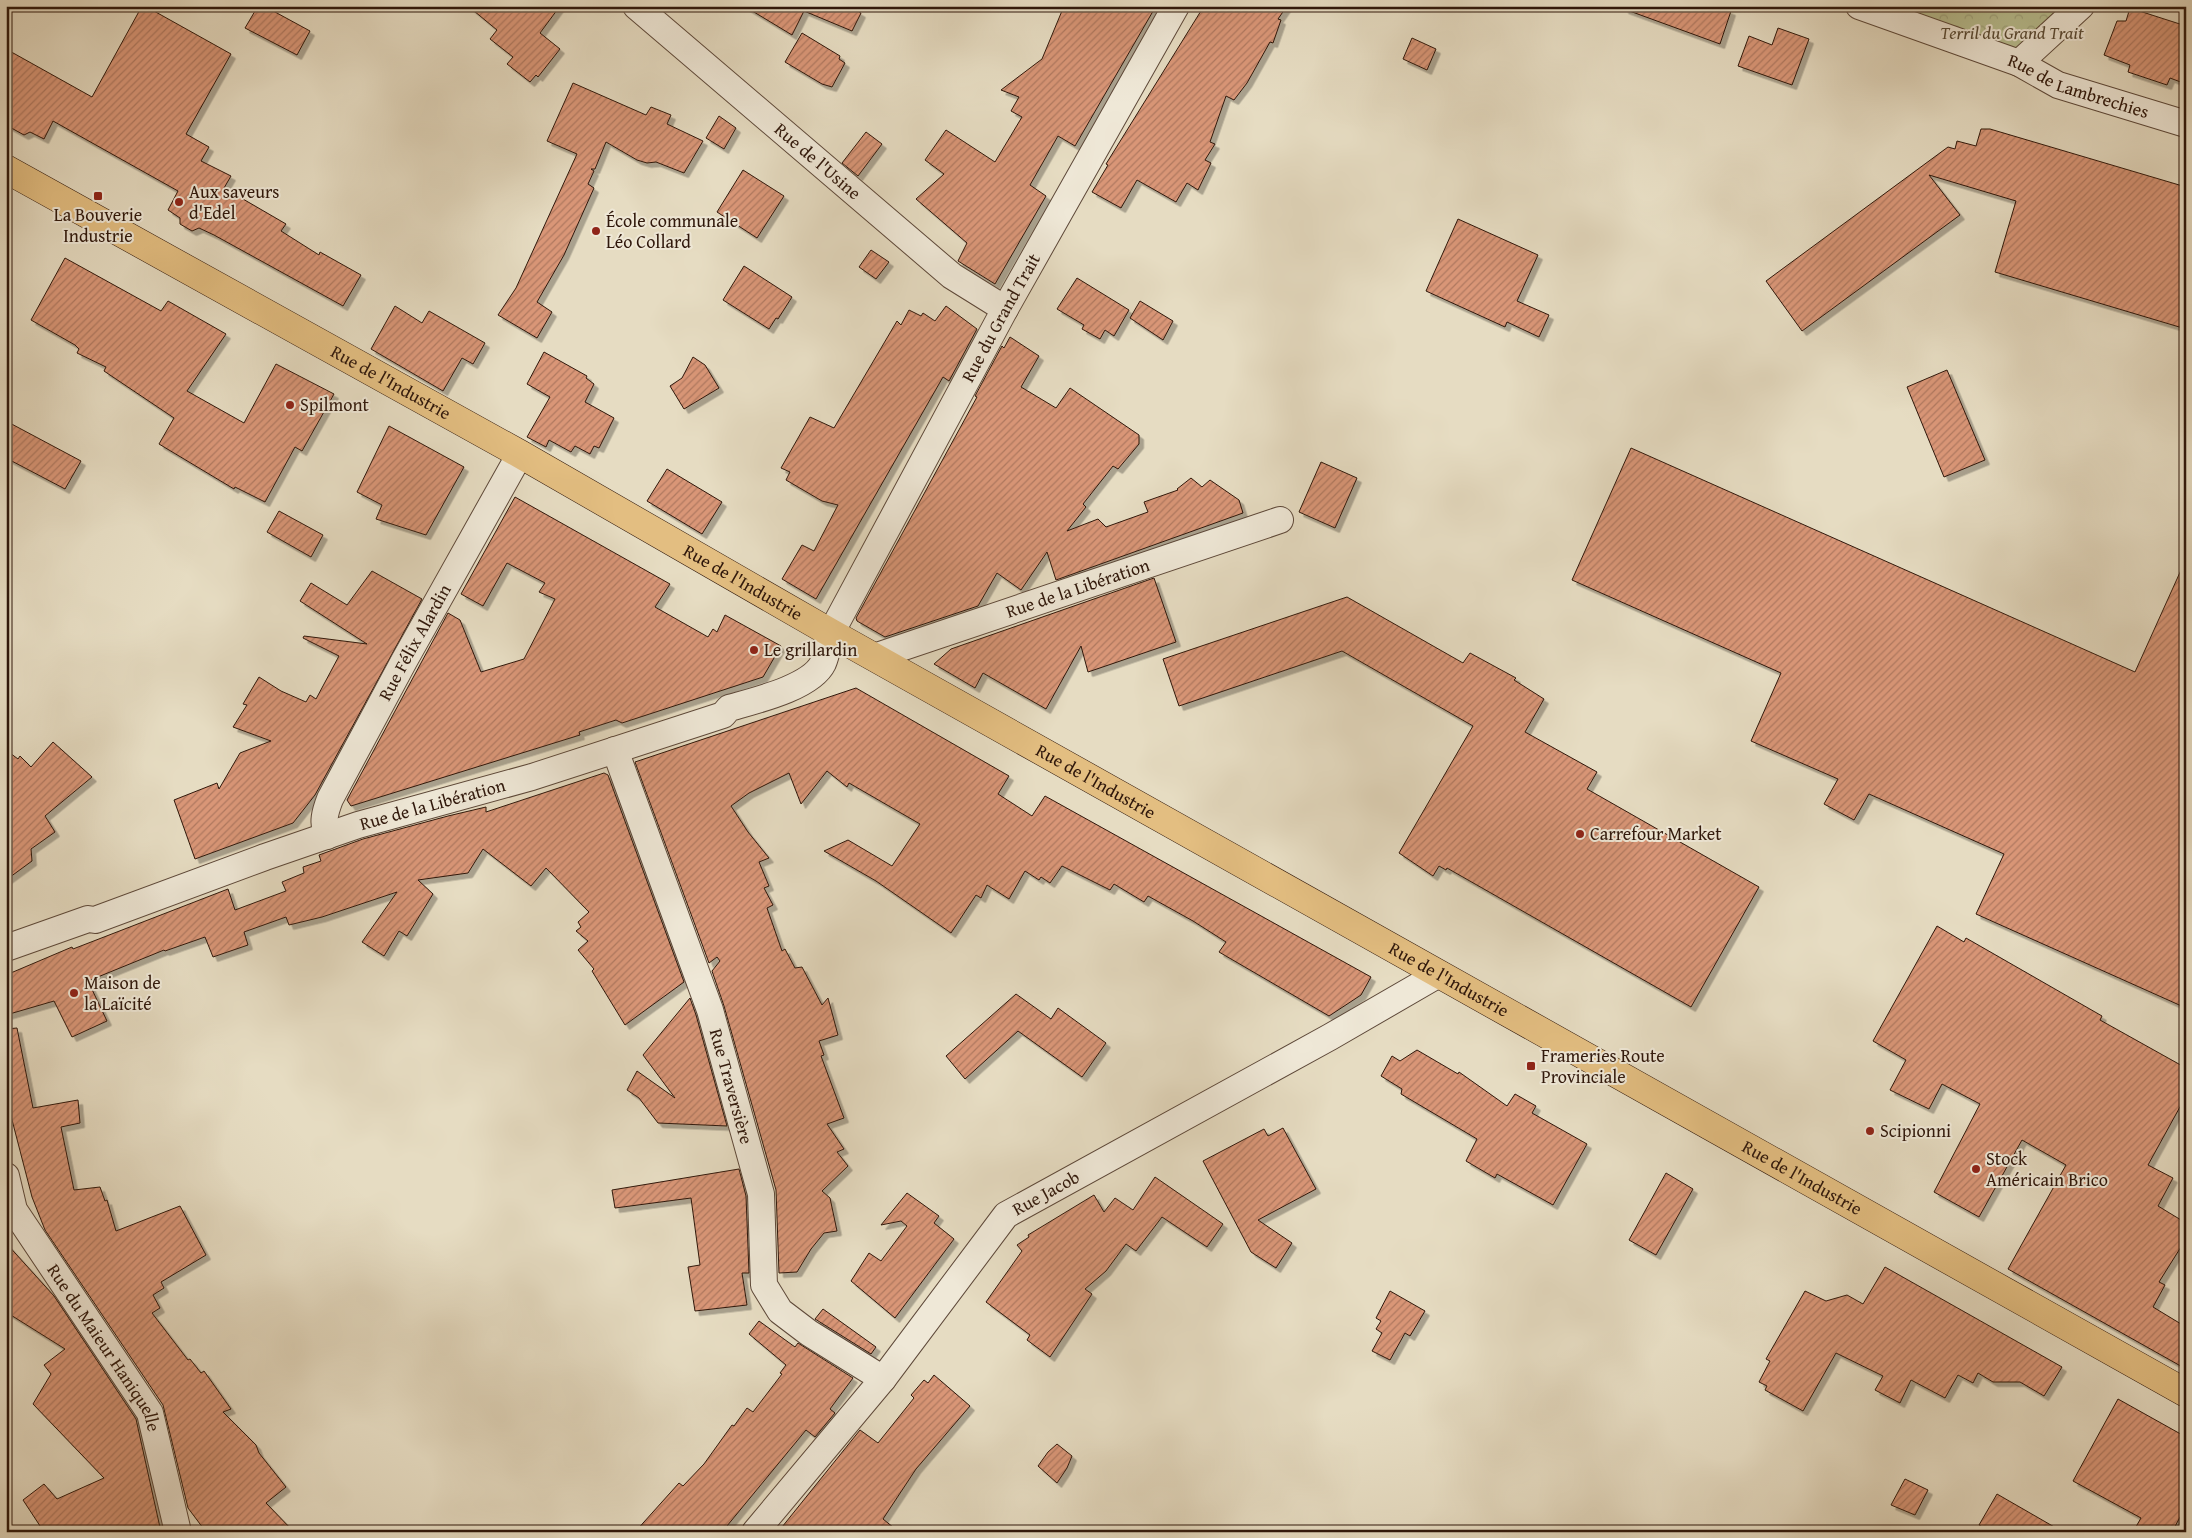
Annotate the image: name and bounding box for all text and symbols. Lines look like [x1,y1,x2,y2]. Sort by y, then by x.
park label: Terril du Grand Trait [1940,19,2084,46]
street label: Rue de Lambrechies [2004,46,2152,125]
street label: Rue de l'Usine [769,116,867,206]
place label: Aux saveurs d'Edel [189,178,279,226]
marker: La Bouverie Industrie [92,190,104,202]
marker: Aux saveurs d'Edel [173,196,185,208]
place label: La Bouverie Industrie [54,201,142,249]
place label: École communale Léo Collard [606,207,738,255]
marker: École communale Léo Collard [590,225,602,237]
street label: Rue du Grand Trait [954,248,1047,387]
street label: Rue de l'Industrie [326,338,456,426]
place label: Spilmont [300,391,370,418]
marker: Spilmont [284,399,296,411]
street label: Rue de l'Industrie [679,537,808,627]
street label: Rue de la Libération [1002,551,1153,625]
street label: Rue Félix Alardin [371,579,457,705]
place label: Le grillardin [764,636,857,663]
marker: Le grillardin [748,644,760,656]
street label: Rue de l'Industrie [1031,737,1161,825]
street label: Rue de la Libération [356,771,508,837]
place label: Carrefour Market [1590,820,1722,847]
marker: Carrefour Market [1574,828,1586,840]
street label: Rue de l'Industrie [1384,935,1514,1024]
place label: Maison de la Laïcité [84,969,161,1017]
marker: Maison de la Laïcité [68,987,80,999]
street label: Rue Traversière [703,1025,761,1147]
place label: Frameries Route Provinciale [1541,1042,1665,1090]
marker: Frameries Route Provinciale [1525,1060,1537,1072]
place label: Scipionni [1880,1117,1951,1144]
marker: Scipionni [1864,1125,1876,1137]
street label: Rue de l'Industrie [1737,1133,1867,1222]
place label: Stock Américain Brico [1986,1145,2108,1193]
street label: Rue Jacob [1007,1163,1084,1222]
marker: Stock Américain Brico [1970,1163,1982,1175]
street label: Rue du Maieur Haniquelle [41,1258,168,1434]

